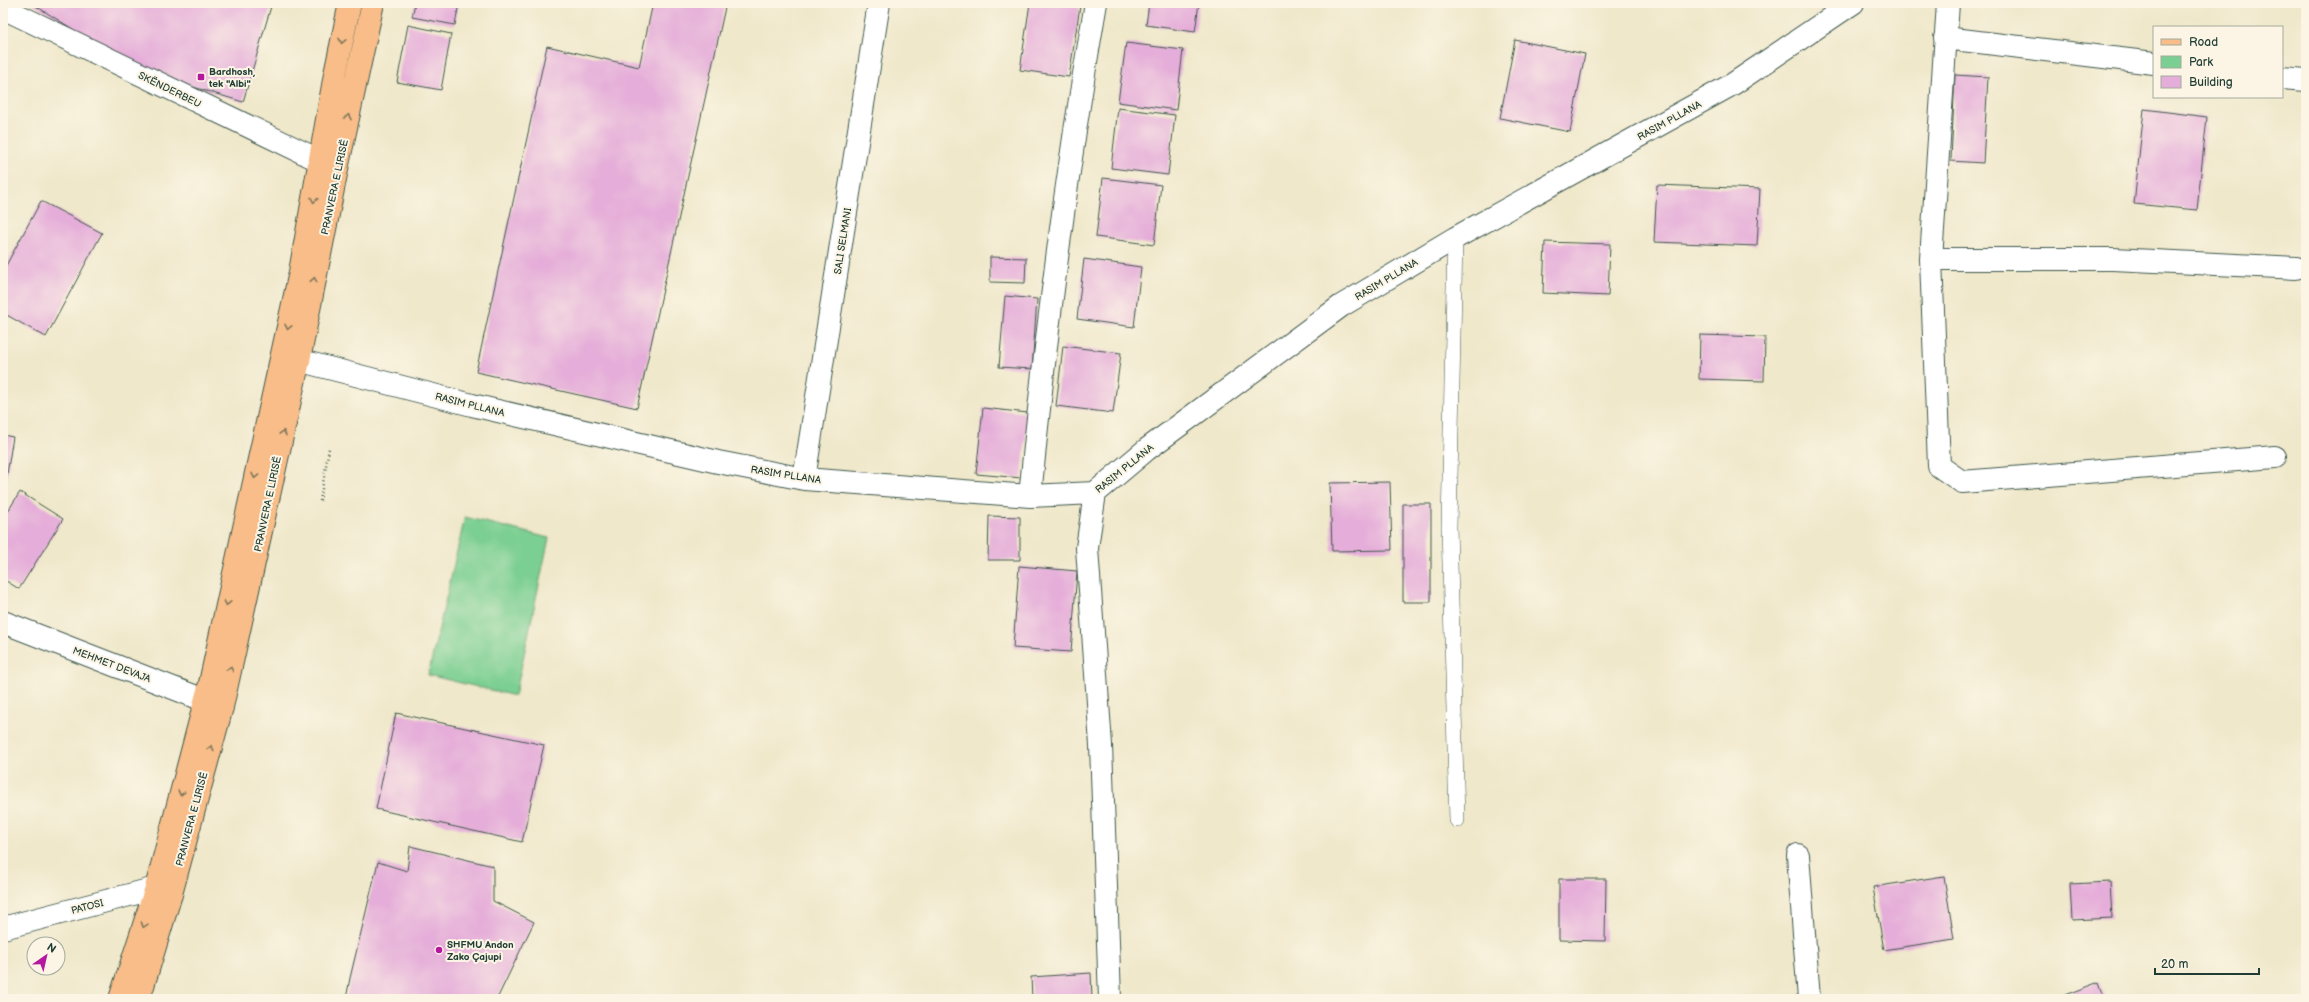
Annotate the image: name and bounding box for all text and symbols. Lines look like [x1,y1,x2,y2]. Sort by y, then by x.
legend [2153,26,2283,98]
text: Road [2189,35,2218,50]
one-way arrow [338,38,347,44]
text: Park [2189,55,2213,70]
place label: Bardhosh, tek "Albi" [208,66,255,90]
street label: SKËNDERBEU [136,69,203,110]
marker: Bardhosh, tek "Albi" [196,72,206,82]
text: Building [2189,75,2233,90]
street label: RASIM PLLANA [1635,98,1704,143]
one-way arrow [344,114,352,120]
street label: PRANVERA E LIRISË [319,138,351,236]
one-way arrow [310,197,318,203]
street label: SALI SELMANI [832,207,854,275]
street label: RASIM PLLANA [1353,256,1421,303]
one-way arrow [310,277,318,283]
one-way arrow [284,324,293,331]
street label: RASIM PLLANA [434,391,507,420]
one-way arrow [278,429,286,436]
street label: RASIM PLLANA [1093,441,1157,496]
street label: PRANVERA E LIRISË [252,455,284,553]
street label: RASIM PLLANA [750,463,823,487]
one-way arrow [252,473,260,479]
one-way arrow [224,600,232,606]
street label: MEHMET DEVAJA [71,645,153,686]
one-way arrow [226,666,234,672]
one-way arrow [206,745,215,752]
street label: PRANVERA E LIRISË [174,771,210,868]
one-way arrow [177,789,186,796]
street label: PATOSI [70,897,105,917]
one-way arrow [140,921,149,928]
north arrow [26,936,66,976]
place label: SHFMU Andon Zako Çajupi [447,939,514,963]
text: N [44,940,58,956]
marker: SHFMU Andon Zako Çajupi [434,945,444,955]
scale bar [2155,950,2259,976]
text: 20 m [2161,957,2188,972]

